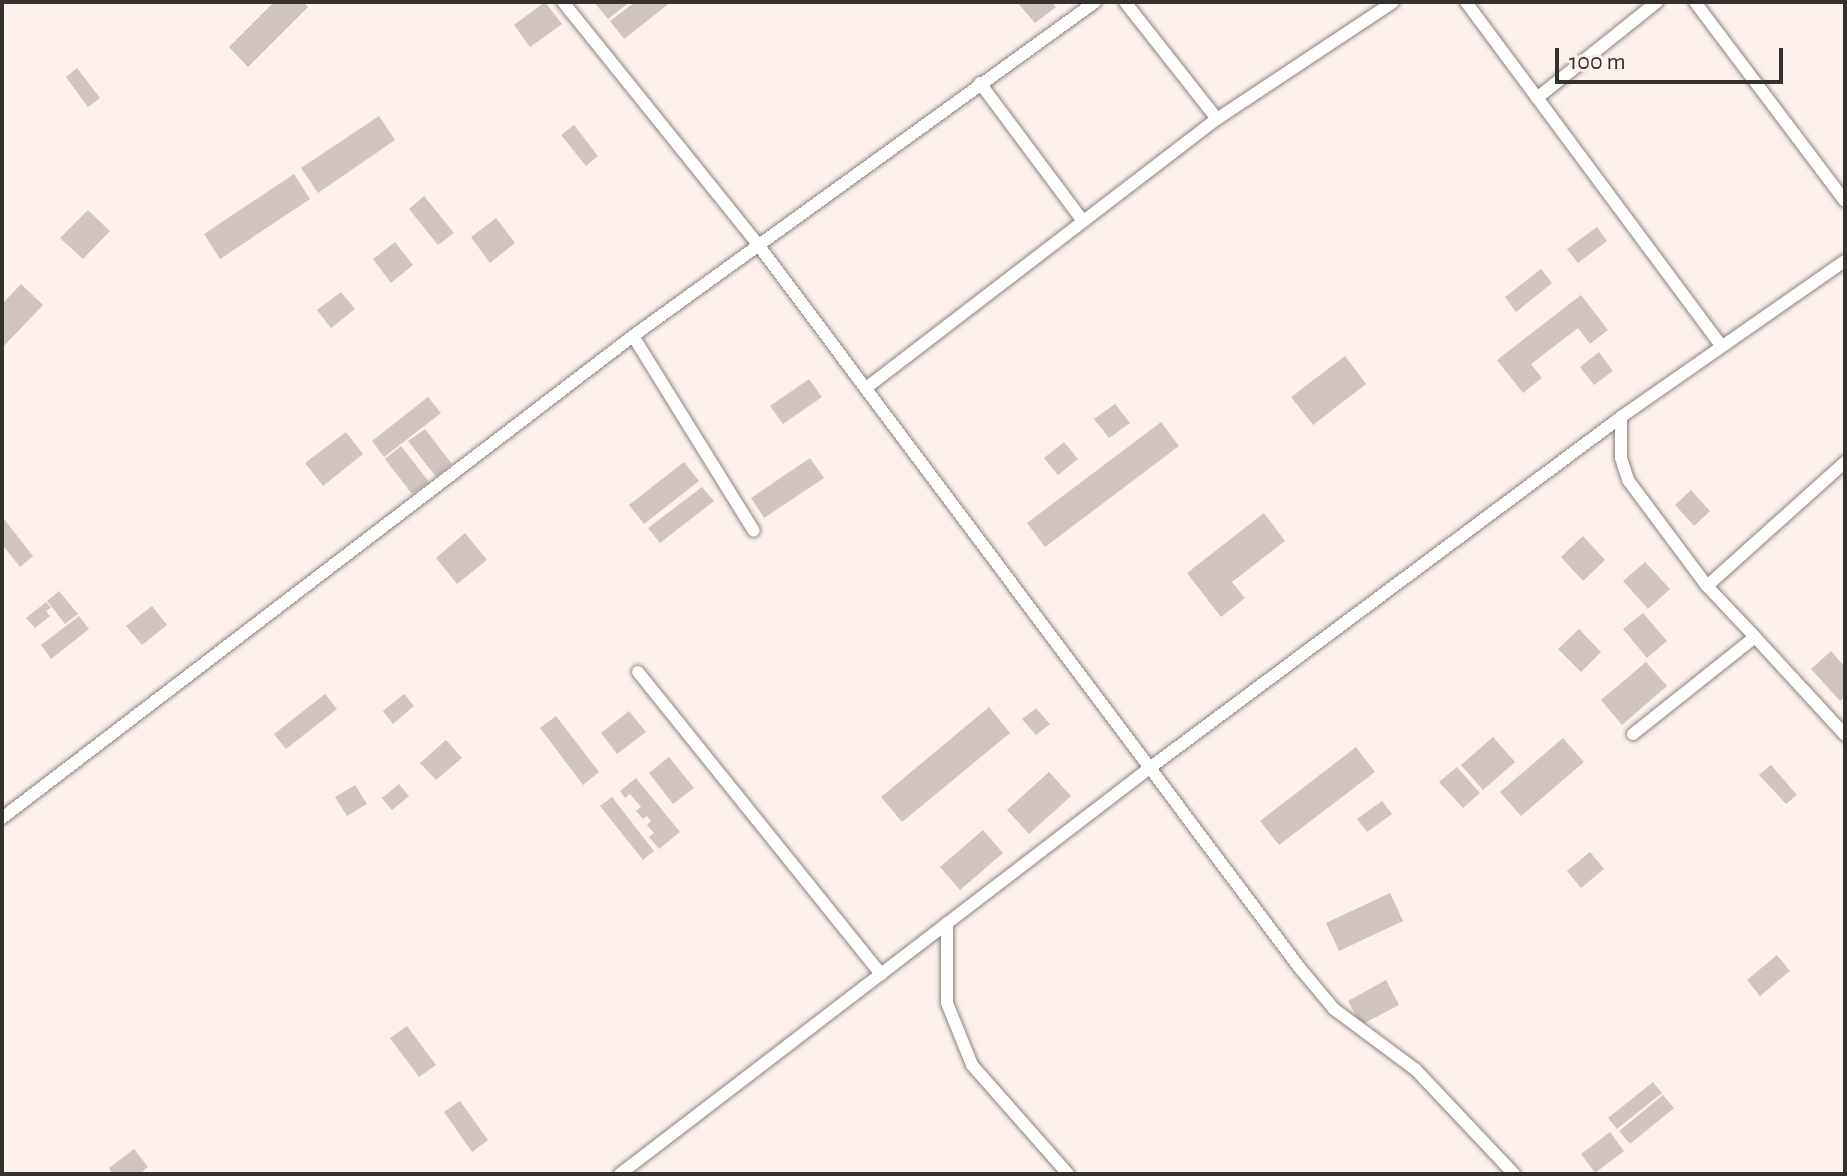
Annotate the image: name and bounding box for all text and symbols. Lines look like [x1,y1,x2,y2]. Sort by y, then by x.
scale bar [1559,32,1787,82]
text: 100 m [1569,50,1626,74]

